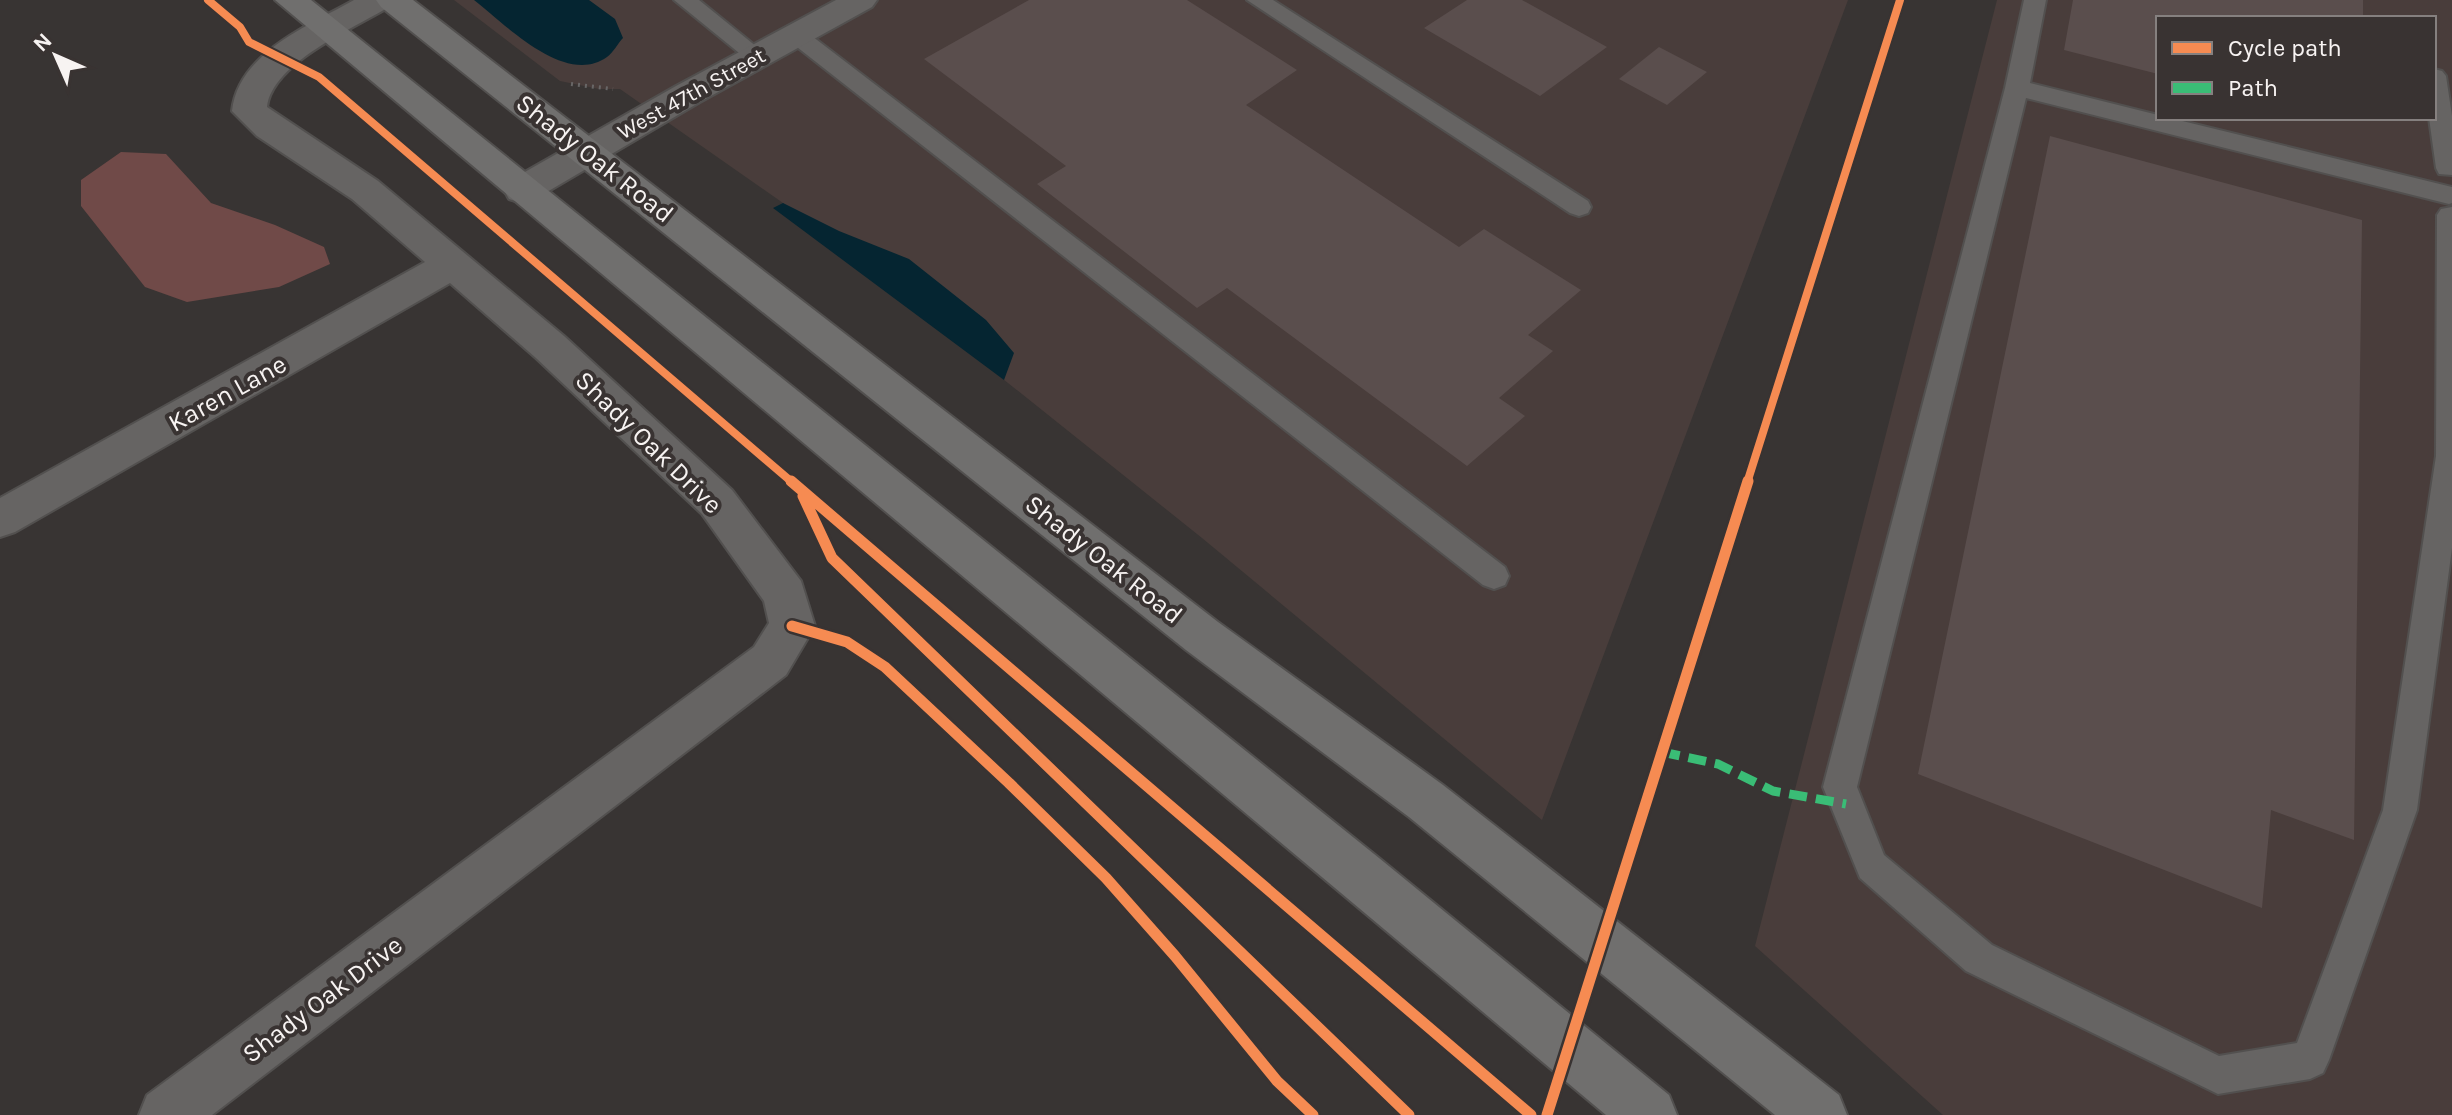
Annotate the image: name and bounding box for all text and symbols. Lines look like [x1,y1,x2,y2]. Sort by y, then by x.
north arrow [16,16,96,96]
legend [2156,16,2436,120]
text: N [28,28,57,57]
text: Cycle path [2228,34,2342,62]
street label: West 47th Street [613,42,770,145]
text: Path [2228,74,2278,102]
street label: Shady Oak Road [510,87,680,229]
street label: Karen Lane [163,348,292,439]
street label: Shady Oak Drive [569,365,728,520]
street label: Shady Oak Road [1019,488,1189,630]
street label: Shady Oak Drive [236,929,408,1070]

